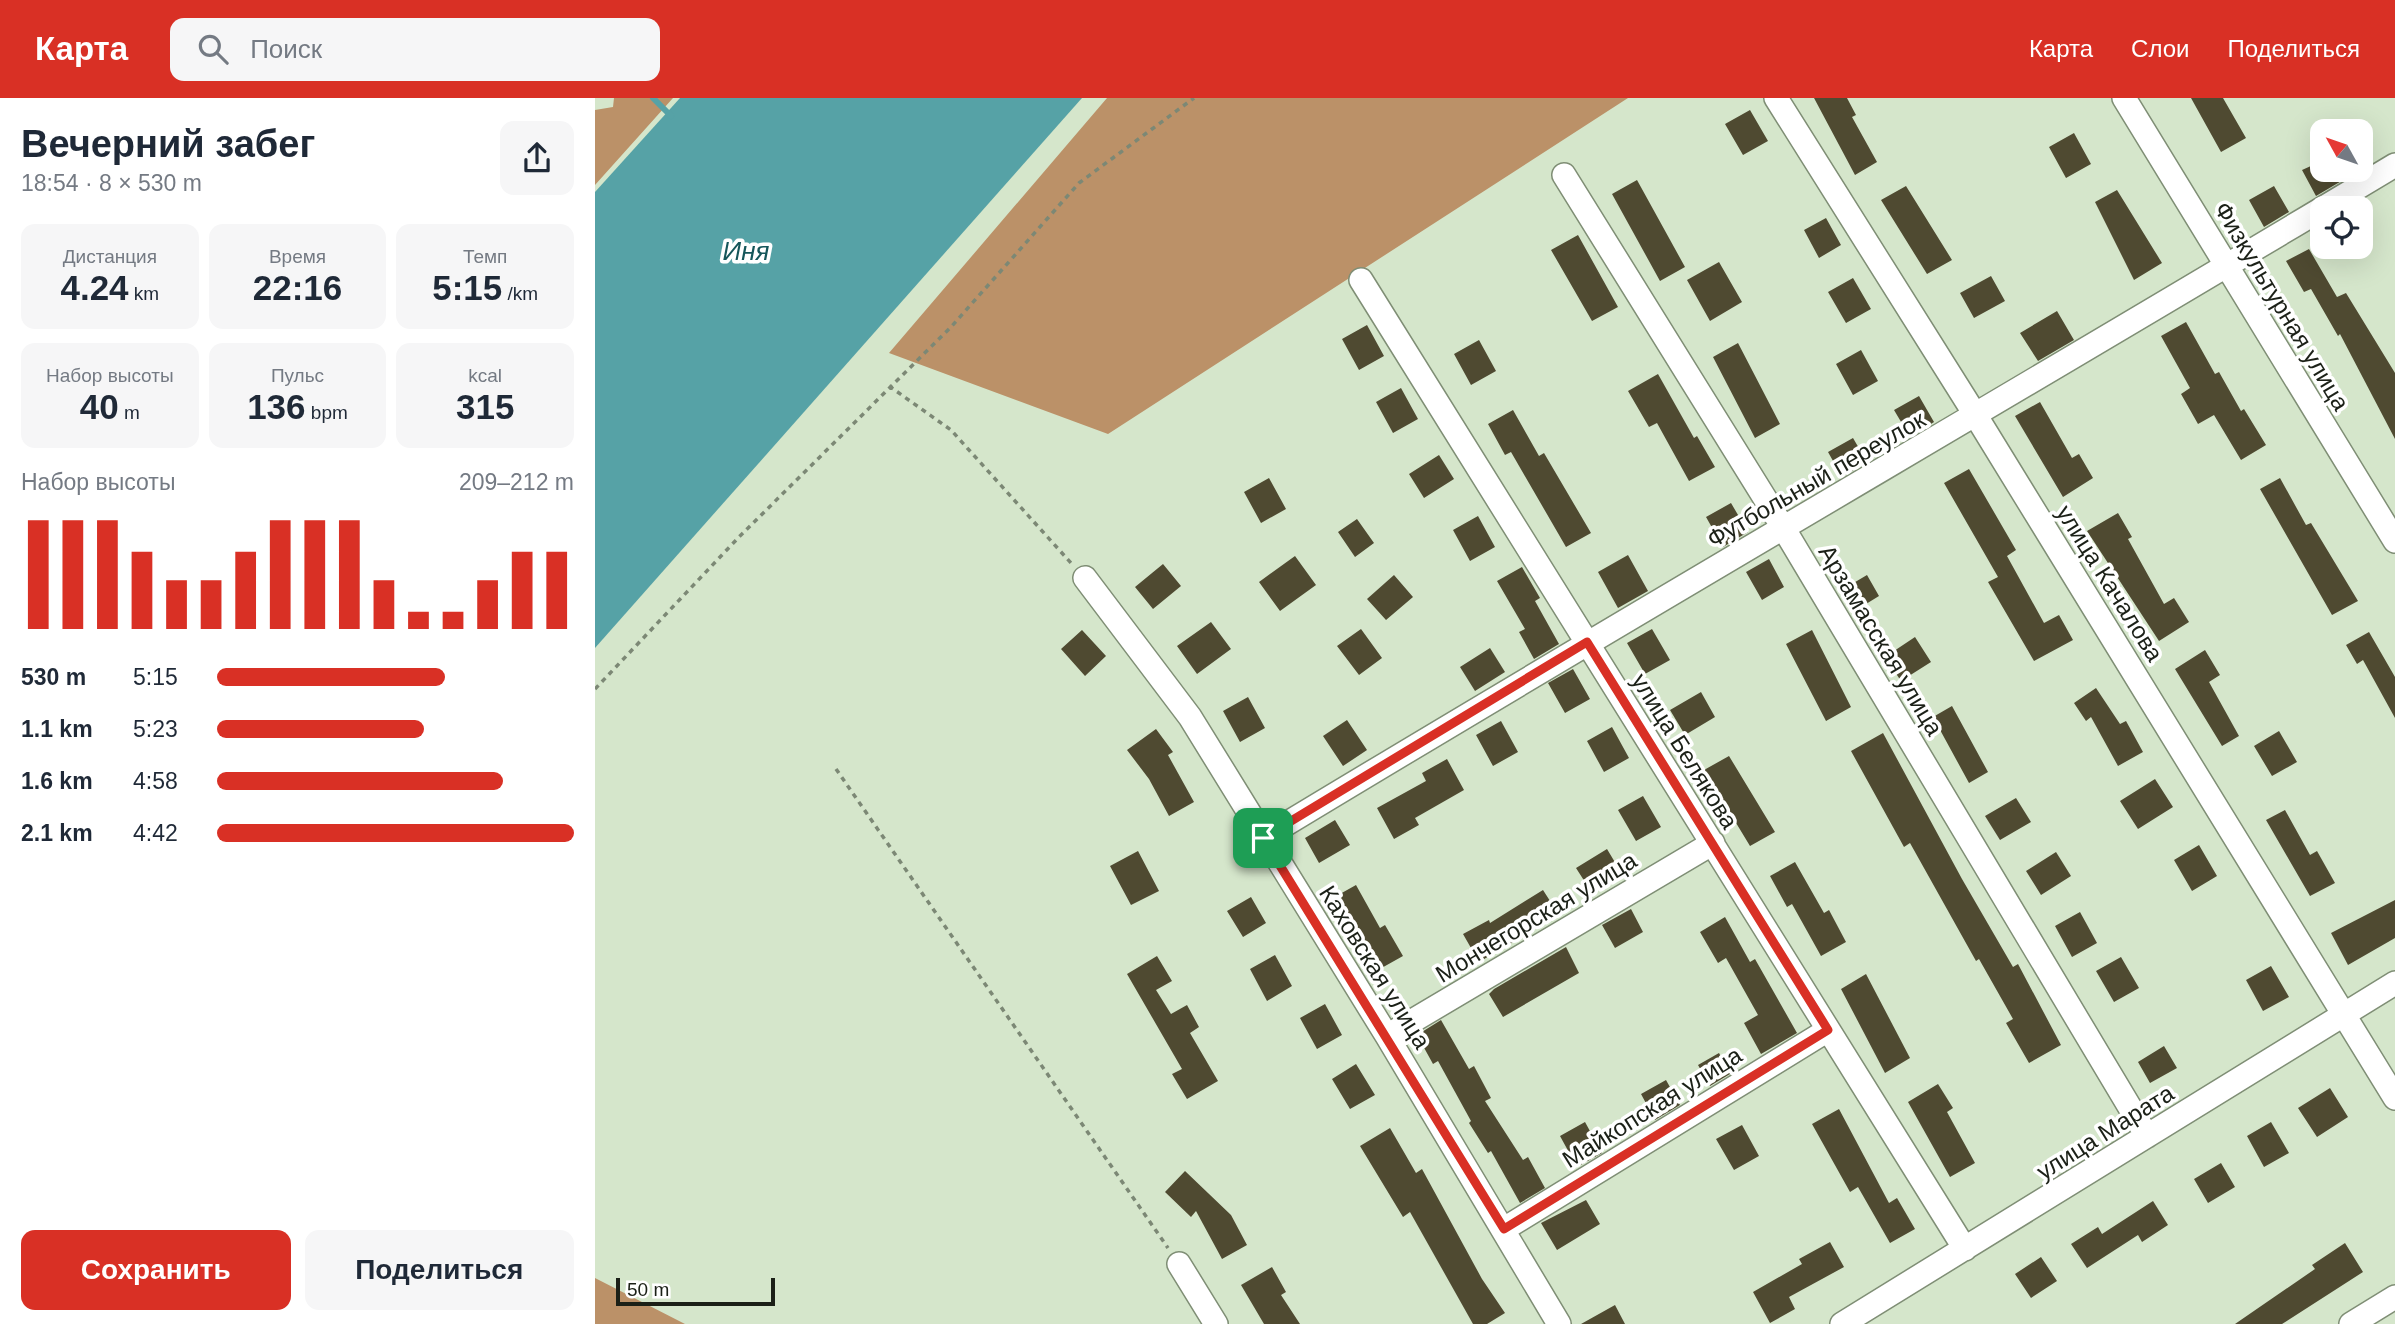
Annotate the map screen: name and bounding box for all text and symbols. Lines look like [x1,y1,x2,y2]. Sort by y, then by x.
search box [170,18,660,81]
text: Карта [35,30,128,67]
icon: search [194,30,232,68]
text: Поиск [250,34,322,64]
text: Карта [2029,35,2093,62]
text: Слои [2131,35,2189,62]
text: Поделиться [2227,35,2360,62]
north arrow [2310,119,2373,182]
map controls [2310,119,2373,259]
button: share [500,121,574,195]
text: Вечерний забег [21,123,315,165]
text: 18:54 · 8 × 530 m [21,170,202,196]
button: locate [2310,196,2373,259]
street label: Физкультурная улица [2209,197,2355,416]
water label: Иня [723,236,770,266]
text: Дистанция [63,246,157,267]
text: Время [269,246,326,267]
text: Темп [463,246,507,267]
text: 4.24 [60,268,129,307]
text: 22:16 [253,268,342,307]
text: 5:15 [432,268,502,307]
text: km [129,283,159,304]
text: /km [502,283,538,304]
text: Набор высоты [46,365,174,386]
text: Пульс [271,365,324,386]
text: kcal [468,365,502,386]
text: 40 [80,387,119,426]
text: 136 [247,387,306,426]
text: 315 [456,387,514,426]
text: m [119,402,140,423]
text: bpm [306,402,348,423]
street label: Футбольный переулок [1702,405,1930,553]
text: Набор высоты [21,469,175,495]
text: 209–212 m [459,469,574,495]
street label: улица Качалова [2051,500,2169,666]
street label: Арзамасская улица [1813,540,1949,741]
text: 530 m [21,664,86,690]
text: 5:15 [133,664,178,690]
street label: улица Белякова [1626,668,1744,834]
text: 1.1 km [21,716,93,742]
text: 5:23 [133,716,178,742]
text: 1.6 km [21,768,93,794]
text: 4:58 [133,768,178,794]
pin [1233,808,1293,868]
icon: arrive [1244,819,1282,857]
text: 2.1 km [21,820,93,846]
text: 4:42 [133,820,178,846]
street label: Мончегорская улица [1431,846,1642,988]
street label: Каховская улица [1314,881,1436,1054]
street label: Майкопская улица [1557,1041,1747,1173]
street label: улица Марата [2031,1079,2179,1185]
button: Сохранить [21,1230,291,1310]
button: Поделиться [305,1230,574,1310]
scale bar [616,1275,775,1307]
text: 50 m [627,1279,669,1300]

